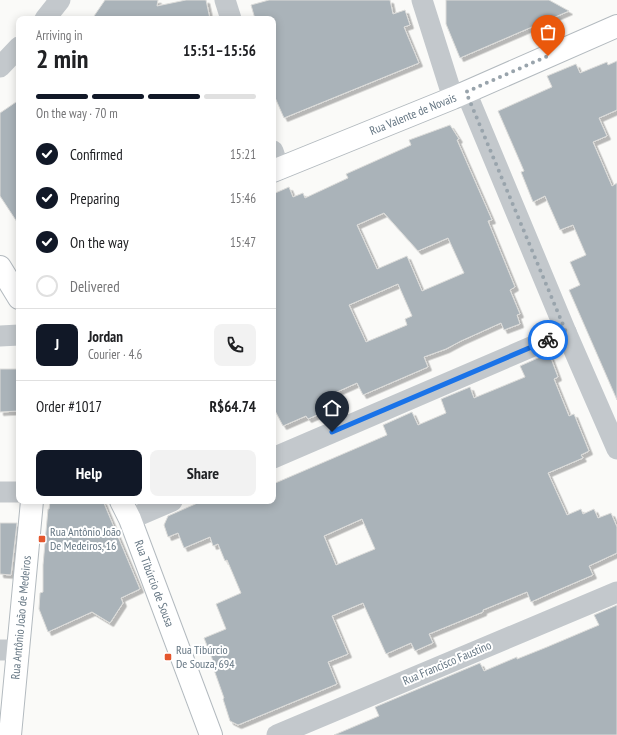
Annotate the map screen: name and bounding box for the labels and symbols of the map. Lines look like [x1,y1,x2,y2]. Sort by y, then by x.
pin [531,15,565,56]
street label: Rua Valente de Novais [367,90,458,138]
courier [528,320,568,360]
pin [315,391,349,432]
place label: Rua Antônio João De Medeiros, 16 [50,524,121,553]
marker: Rua Antônio João De Medeiros, 16 [37,534,47,544]
street label: Rua Tibúrcio de Sousa [132,538,178,629]
street label: Rua Antônio João de Medeiros [7,555,34,680]
street label: Rua Francisco Faustino [400,637,493,688]
place label: Rua Tibúrcio De Souza, 694 [176,642,235,671]
marker: Rua Tibúrcio De Souza, 694 [163,652,173,662]

